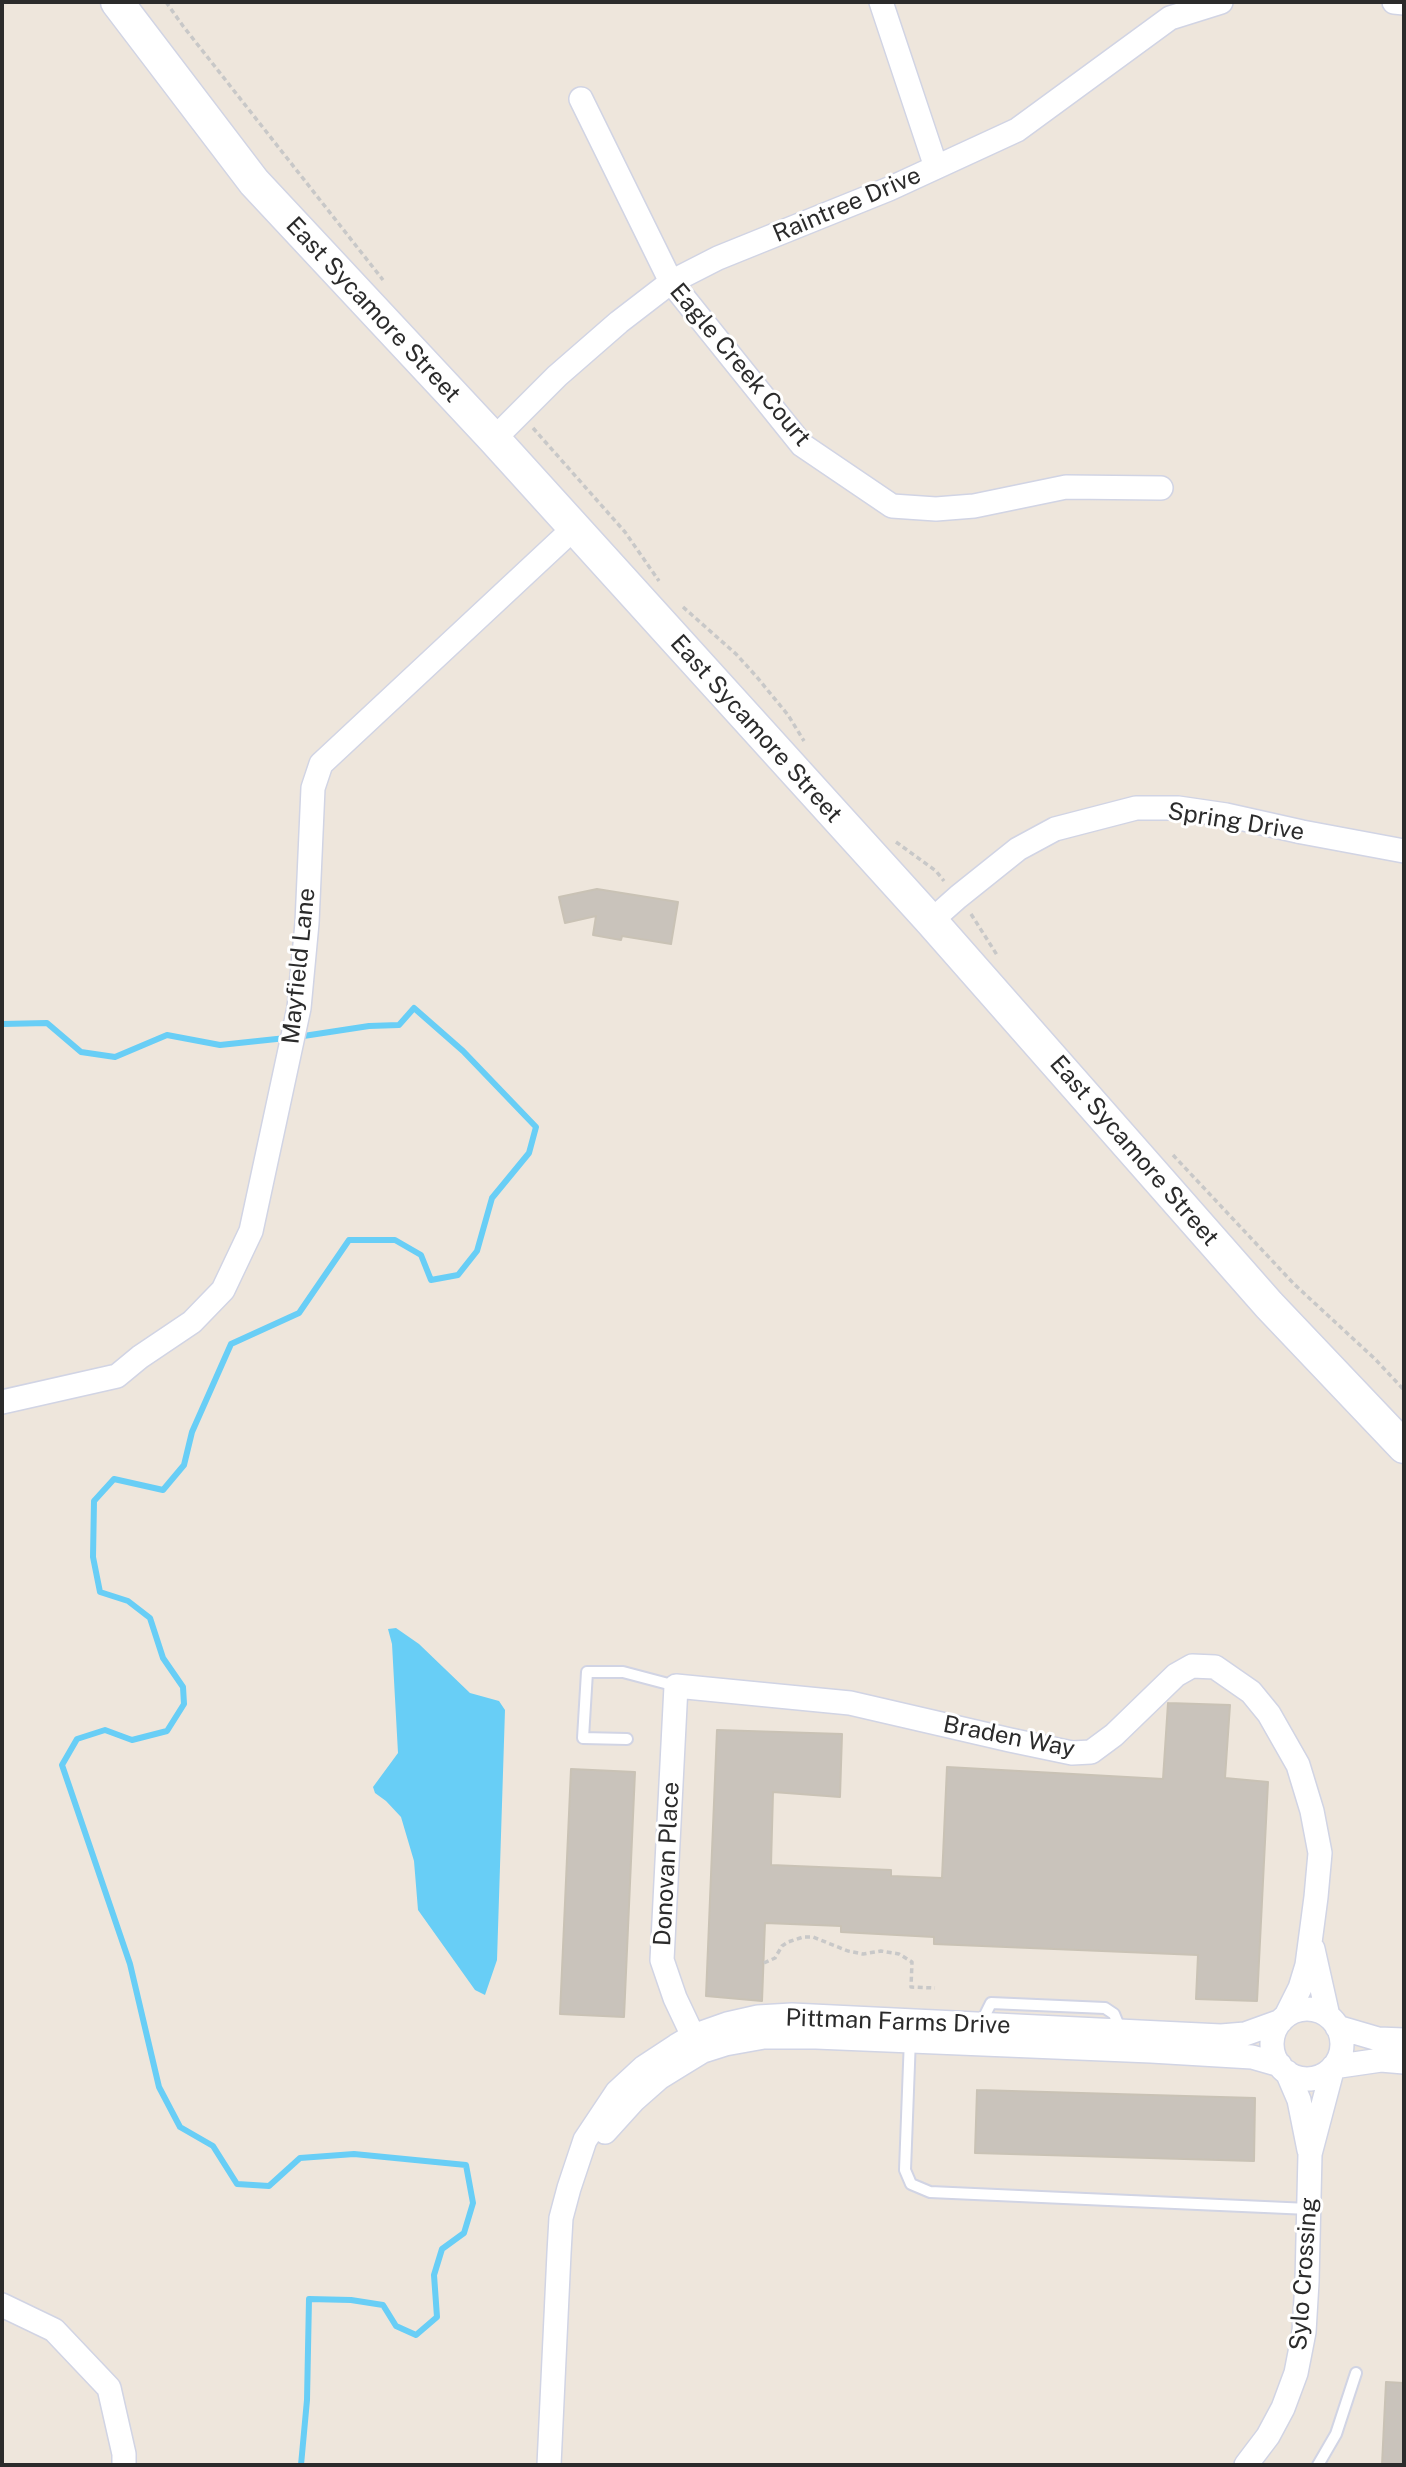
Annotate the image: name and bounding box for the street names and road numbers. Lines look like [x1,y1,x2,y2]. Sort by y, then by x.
street label: Raintree Drive [769,161,925,249]
street label: East Sycamore Street [280,211,466,409]
street label: Eagle Creek Court [663,278,817,452]
street label: East Sycamore Street [664,629,848,829]
street label: Spring Drive [1166,797,1306,847]
street label: Mayfield Lane [276,886,322,1046]
street label: East Sycamore Street [1043,1050,1225,1252]
street label: Braden Way [941,1710,1077,1764]
street label: Donovan Place [648,1781,686,1947]
street label: Pittman Farms Drive [785,2004,1011,2040]
street label: Sylo Crossing [1284,2196,1324,2352]

